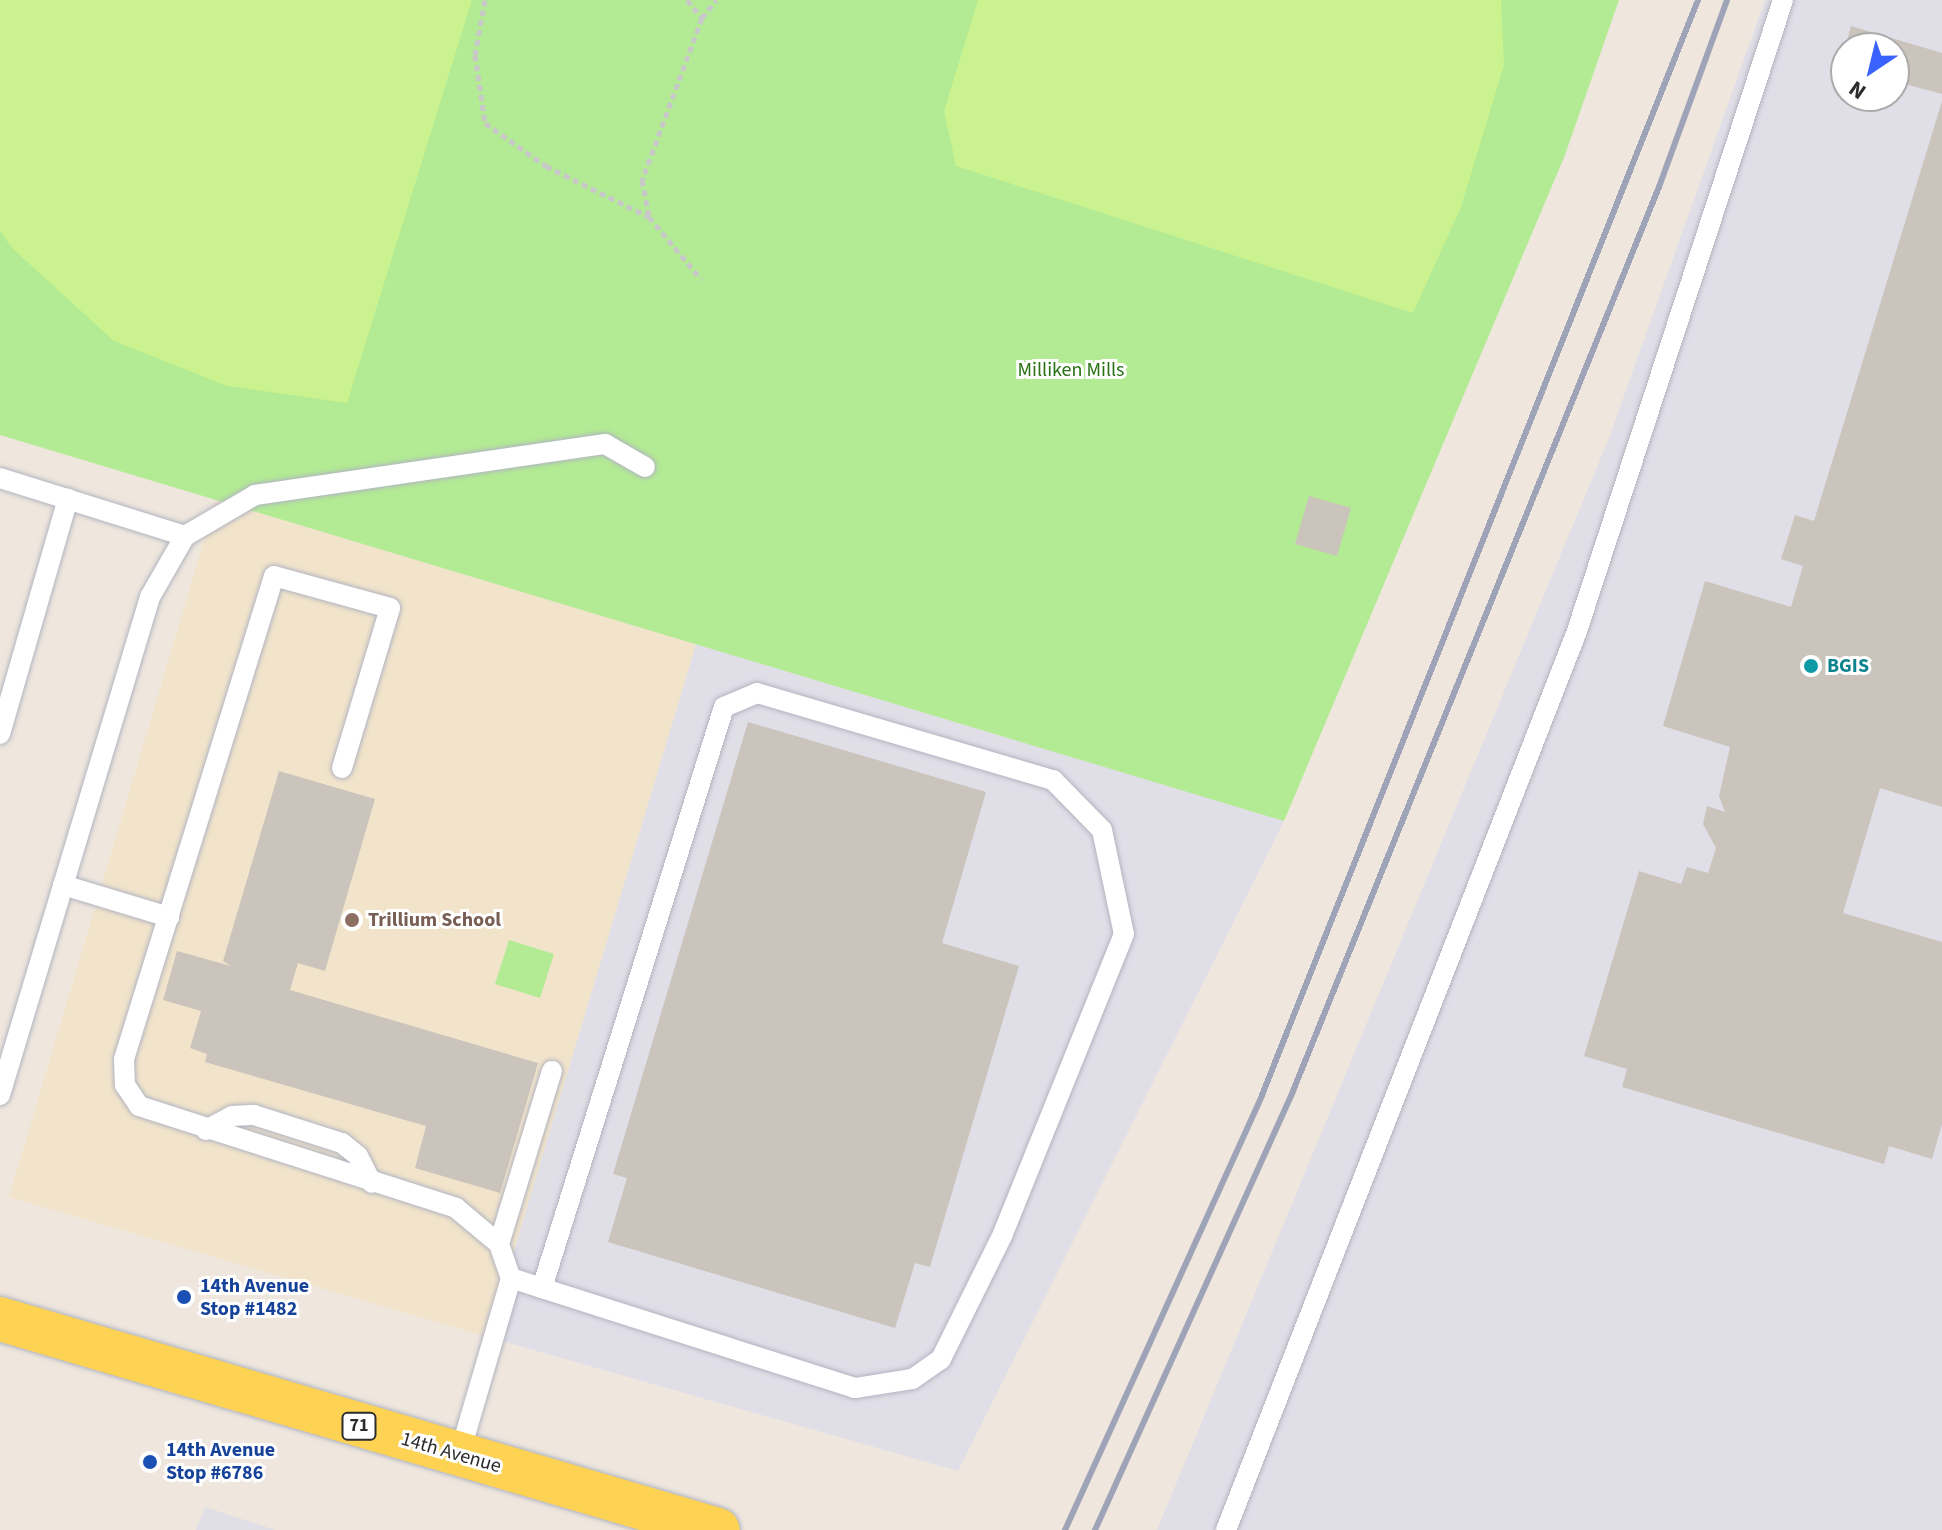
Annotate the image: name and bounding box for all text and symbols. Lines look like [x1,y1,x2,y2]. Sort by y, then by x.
north arrow [1830,32,1910,112]
text: N [1842,73,1873,107]
park label: Milliken Mills [1017,358,1125,382]
place label: BGIS [1827,654,1869,678]
marker: BGIS [1802,657,1820,675]
place label: Trillium School [368,908,501,932]
marker: Trillium School [343,911,361,929]
place label: 14th Avenue Stop #1482 [200,1274,309,1321]
marker: 14th Avenue Stop #1482 [175,1288,193,1306]
road number: 71 [341,1412,377,1440]
street label: 14th Avenue [398,1427,504,1479]
place label: 14th Avenue Stop #6786 [166,1438,275,1485]
marker: 14th Avenue Stop #6786 [141,1453,159,1471]

